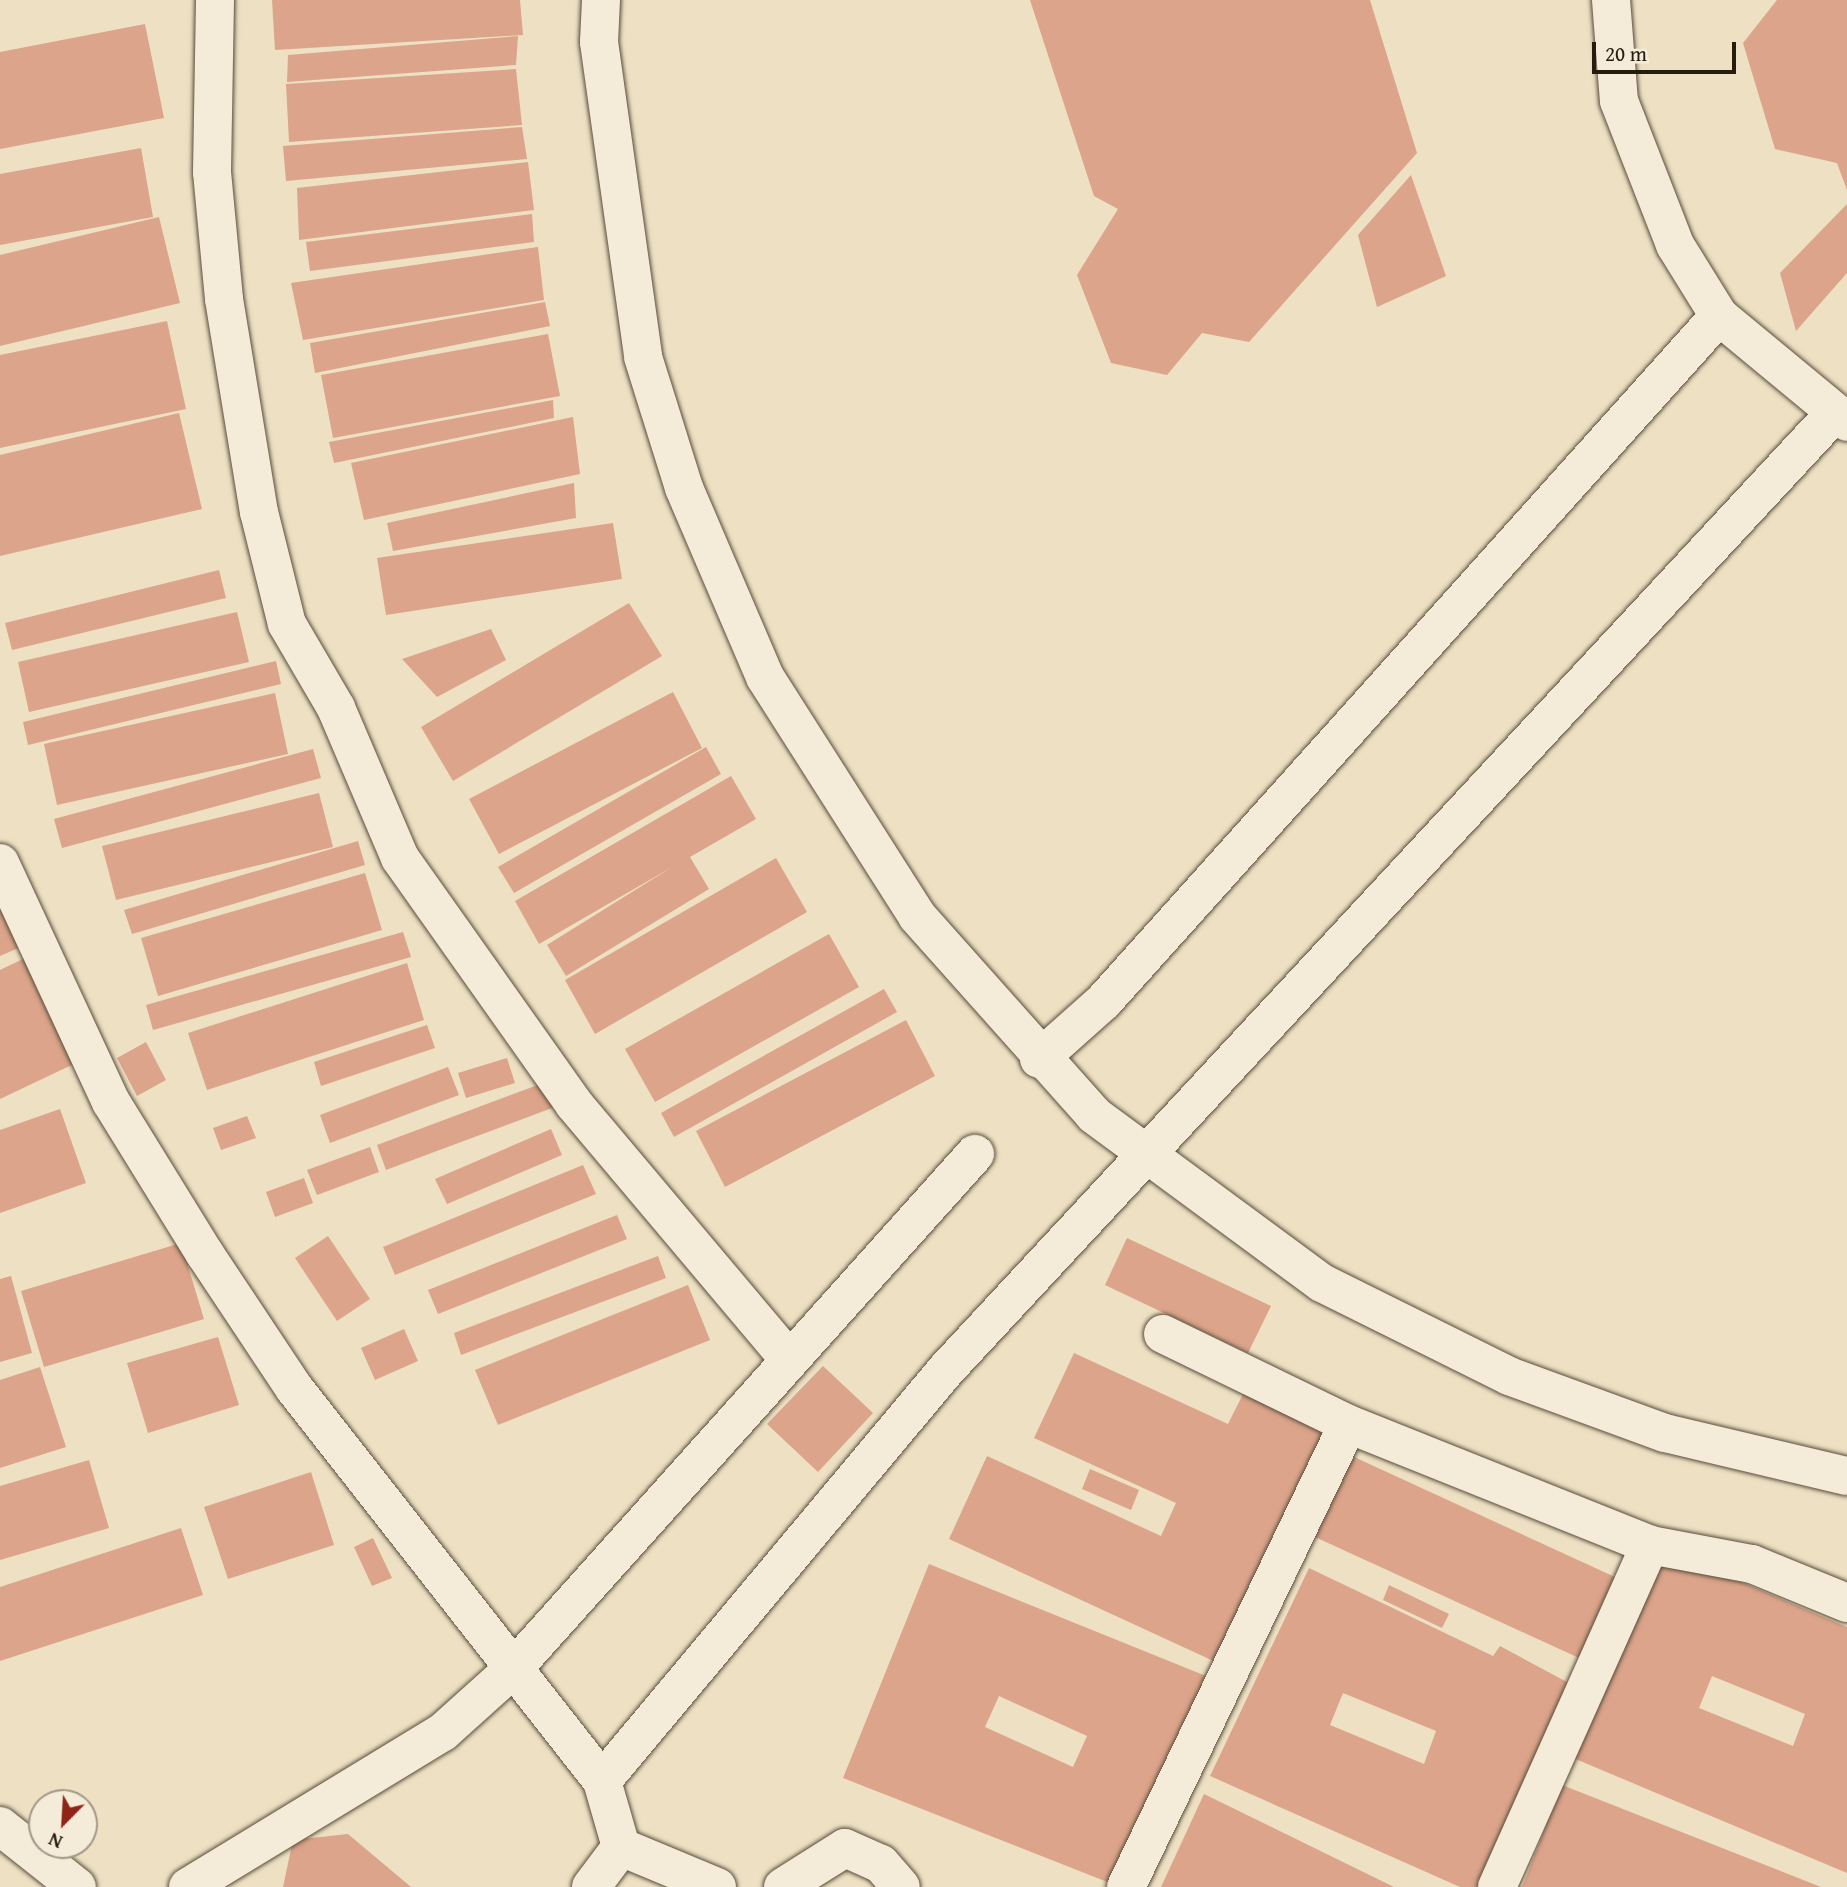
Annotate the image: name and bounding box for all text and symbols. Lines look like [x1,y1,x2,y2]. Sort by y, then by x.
scale bar [1595,28,1738,72]
text: 20 m [1605,38,1647,69]
north arrow [28,1789,98,1859]
text: N [44,1826,67,1857]

